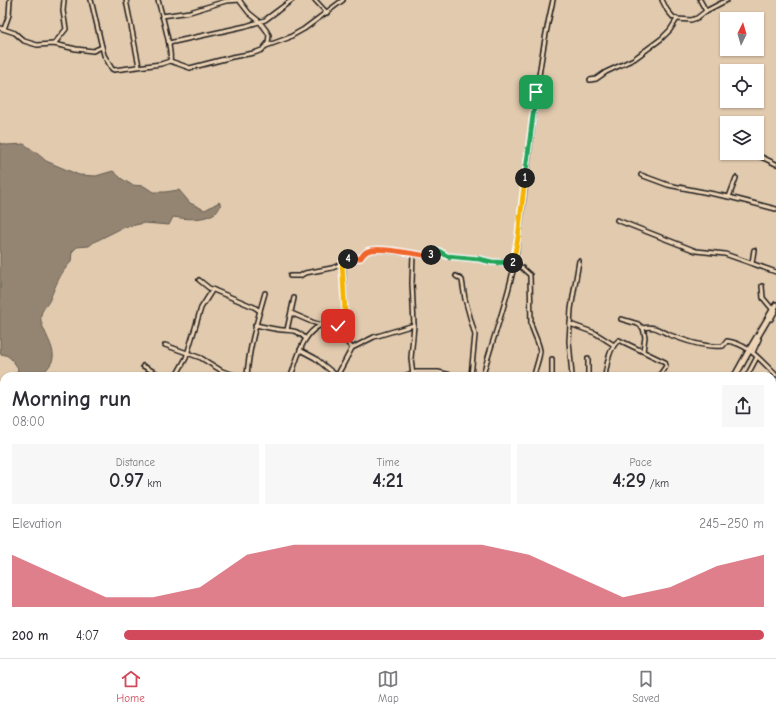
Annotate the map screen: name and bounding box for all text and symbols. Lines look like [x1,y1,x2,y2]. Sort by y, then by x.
north arrow [720,12,764,56]
map controls [720,12,764,160]
button: locate [720,64,764,108]
pin [519,75,553,109]
icon: arrive [525,81,547,103]
button: layers [720,116,764,160]
pin: 1 [515,168,535,188]
text: 1 [523,171,527,184]
pin: 3 [421,245,441,265]
text: 3 [428,248,434,261]
pin: 4 [338,249,358,269]
text: 4 [345,252,351,265]
pin: 2 [503,253,523,273]
text: 2 [510,256,516,269]
pin [321,309,355,343]
icon: check [327,315,349,337]
button: share [722,385,764,427]
text: Morning run [12,386,131,412]
text: 08:00 [12,414,45,429]
text: Distance [116,456,155,469]
text: Time [377,456,399,469]
text: Pace [630,456,652,469]
text: 0.97 [109,469,144,492]
text: 4:21 [372,469,404,492]
text: 4:29 [612,469,646,492]
text: km [144,477,162,490]
text: /km [646,477,669,490]
text: Elevation [12,516,62,531]
text: 245–250 m [699,516,764,531]
text: 200 m [12,628,48,643]
text: 4:07 [76,628,99,643]
tab: Home [116,668,145,705]
tab: Map [377,668,399,705]
tab: Saved [632,668,660,705]

